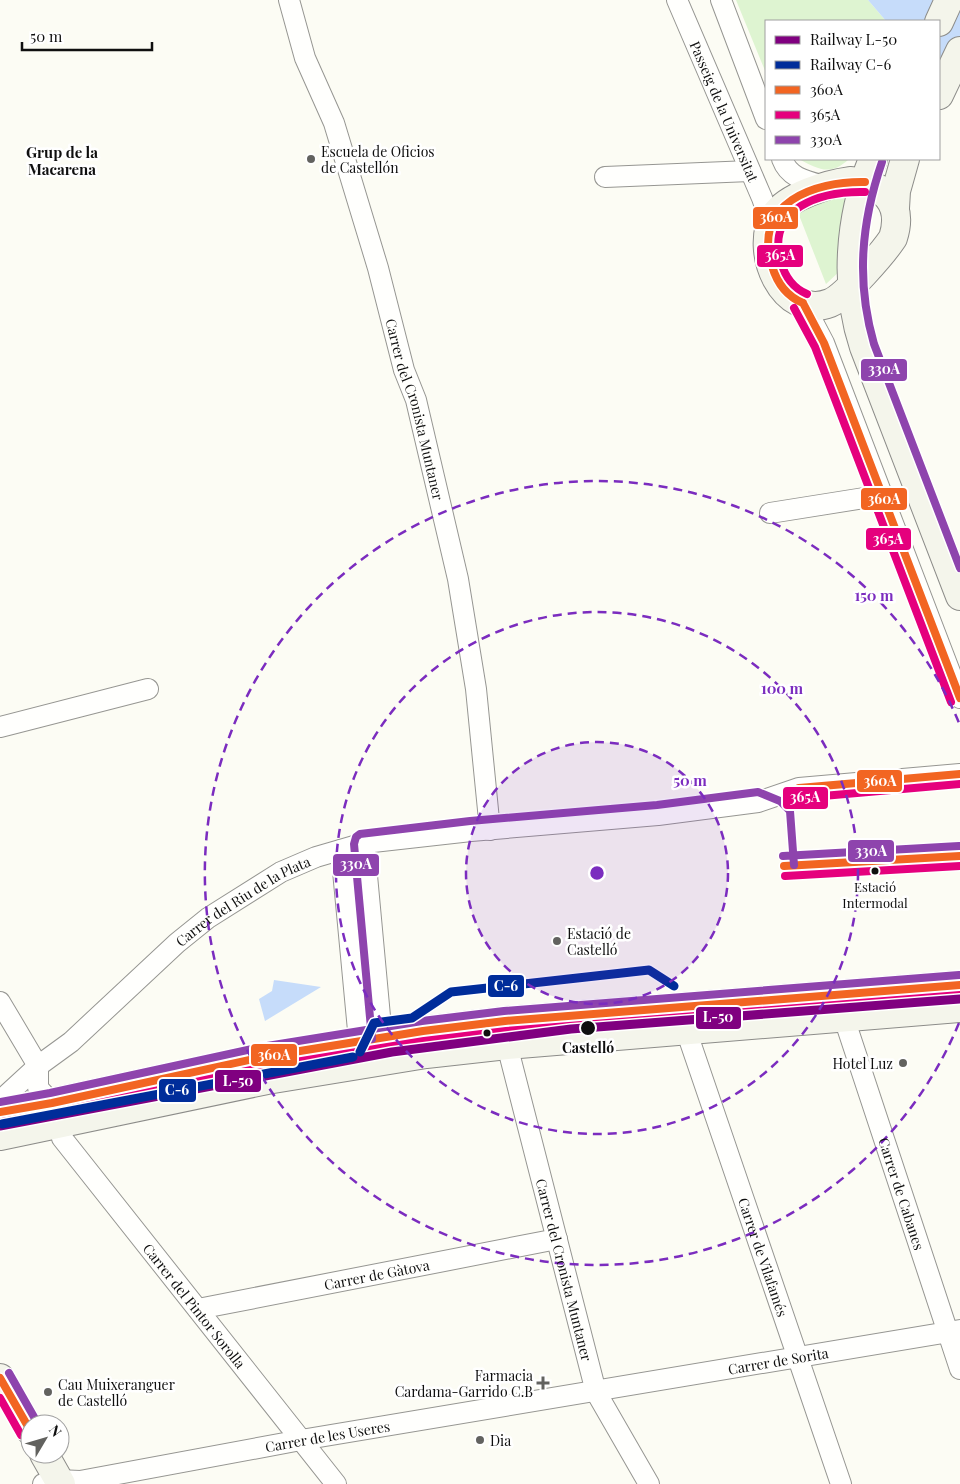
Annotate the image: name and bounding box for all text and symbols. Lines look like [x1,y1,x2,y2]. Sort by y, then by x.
scale bar [22,20,152,52]
legend [765,20,940,160]
text: 50 m [30,26,63,46]
text: Railway L-50 [810,29,897,49]
street label: Passeig de la Universitat [686,38,764,186]
text: Railway C-6 [810,54,891,74]
text: 360A [810,79,844,99]
text: 365A [810,104,841,124]
text: 330A [810,129,843,149]
district label: Grup de la Macarena [26,142,98,179]
place label: Escuela de Oficios de Castellón [321,142,435,177]
marker: Escuela de Oficios de Castellón [305,153,317,165]
line badge: 360A [752,206,799,230]
text: 360A [759,207,793,226]
line badge: 365A [756,244,804,268]
text: 365A [765,245,796,264]
street label: Carrer del Cronista Muntaner [382,316,449,503]
line badge: 330A [860,358,908,382]
text: 330A [868,359,901,378]
line badge: 360A [860,487,908,511]
text: 360A [867,489,901,508]
line badge: 365A [865,527,912,551]
text: 365A [873,529,904,548]
text: 150 m [854,585,894,605]
text: 100 m [761,678,804,698]
line badge: 360A [856,769,903,793]
text: 50 m [673,770,707,790]
text: 360A [863,771,897,790]
line badge: 365A [782,786,829,810]
text: 365A [790,787,821,806]
line badge: 330A [847,839,895,863]
text: 330A [855,841,888,860]
street label: Carrer del Riu de la Plata [171,851,313,950]
line badge: 330A [332,853,380,877]
text: 330A [340,854,373,873]
centre of rings [588,864,606,882]
marker: Estació Intermodal [870,866,880,876]
place label: Estació Intermodal [842,878,908,911]
place label: Estació de Castelló [567,924,631,959]
marker: Estació de Castelló [551,935,563,947]
line badge: C-6 [487,974,525,998]
text: C-6 [494,976,518,995]
line badge: L-50 [695,1006,742,1030]
text: L-50 [703,1007,733,1026]
marker: Castelló [579,1019,597,1037]
unlabelled marker [482,1028,492,1038]
place label: Castelló [562,1038,614,1057]
line badge: 360A [250,1043,298,1067]
text: 360A [257,1045,291,1064]
place label: Hotel Luz [832,1054,893,1073]
marker: Hotel Luz [897,1057,909,1069]
line badge: L-50 [214,1069,262,1093]
text: L-50 [223,1071,253,1090]
line badge: C-6 [158,1078,197,1103]
text: C-6 [165,1080,189,1099]
street label: Carrer de Cabanes [875,1135,929,1252]
street label: Carrer del Cronista Muntaner [532,1177,597,1364]
street label: Carrer de Vilafamés [734,1195,793,1319]
street label: Carrer del Pintor Sorolla [139,1239,250,1372]
street label: Carrer de Gàtova [322,1255,431,1294]
street label: Carrer de Sorita [726,1343,830,1378]
place label: Farmacia Cardama-Garrido C.B [395,1366,533,1401]
place label: Cau Muixeranguer de Castelló [58,1375,176,1410]
marker: Farmacia Cardama-Garrido C.B [537,1377,549,1389]
marker: Cau Muixeranguer de Castelló [42,1386,54,1398]
north arrow [20,1414,70,1464]
street label: Carrer de les Useres [263,1416,391,1456]
text: N [45,1421,66,1441]
place label: Dia [490,1431,511,1450]
marker: Dia [474,1434,486,1446]

